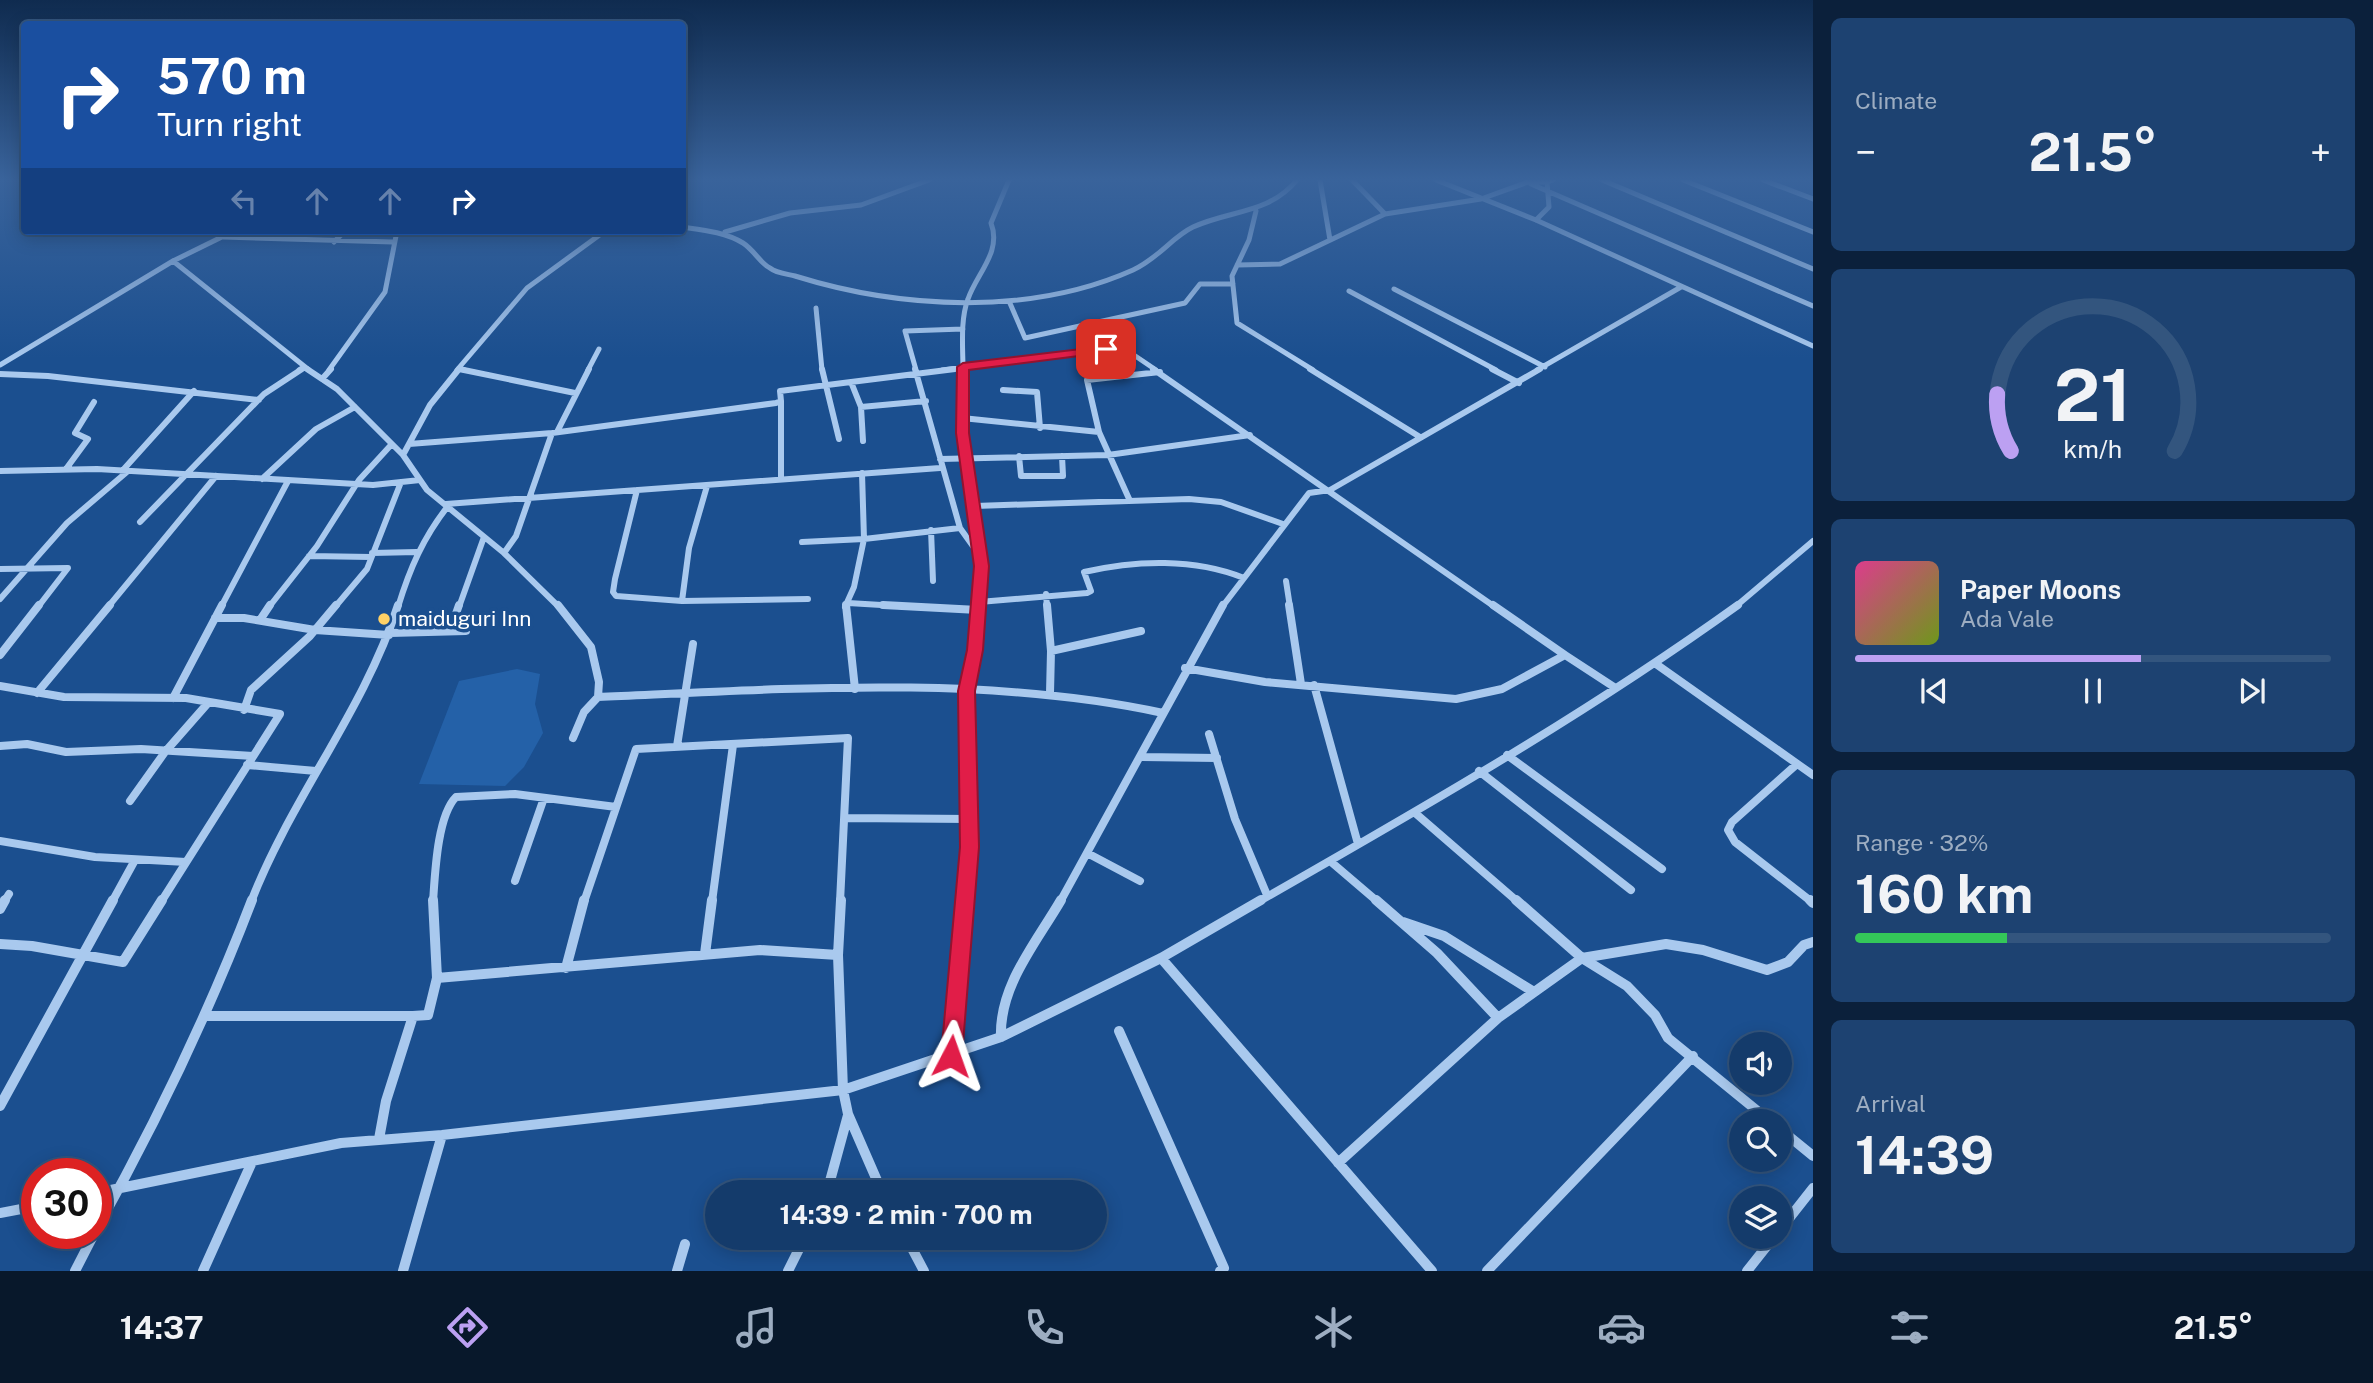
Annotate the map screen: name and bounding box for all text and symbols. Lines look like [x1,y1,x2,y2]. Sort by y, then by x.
text: 570 m [157,47,307,105]
icon: right [42,49,133,140]
text: Climate [1855,87,1937,114]
text: Turn right [157,106,302,143]
text: 21.5° [2028,122,2158,183]
text: − [1855,130,1876,175]
text: + [2310,130,2331,175]
icon: left [225,182,263,220]
icon: ahead [298,182,336,220]
icon: ahead [371,182,409,220]
icon: right [444,182,482,220]
pin [1076,319,1136,379]
icon: arrive [1087,330,1125,368]
text: 21 [2054,352,2132,437]
text: km/h [2064,434,2122,464]
text: Paper Moons [1960,574,2121,605]
text: Ada Vale [1960,605,2054,632]
place label: maiduguri Inn [398,606,531,631]
marker: maiduguri Inn [376,611,392,627]
icon: previous [1915,672,1953,710]
icon: pause [2074,672,2112,710]
icon: next [2233,672,2271,710]
text: Range · 32% [1855,829,1988,856]
text: 160 km [1855,864,2033,925]
position arrow [914,1019,988,1093]
map controls [1729,1032,1792,1249]
button: sound [1729,1032,1792,1095]
text: Arrival [1855,1090,1926,1117]
button: search [1729,1109,1792,1172]
text: 14:39 [1855,1125,1994,1186]
speed limit sign: 30 [21,1158,112,1249]
button: layers [1729,1186,1792,1249]
text: 14:39 · 2 min · 700 m [780,1199,1033,1230]
icon: directions [443,1303,492,1352]
icon: music [732,1303,781,1352]
icon: phone [1020,1303,1069,1352]
icon: climate [1309,1303,1358,1352]
icon: car [1597,1303,1646,1352]
icon: filters [1885,1303,1934,1352]
text: 14:37 [120,1309,204,1346]
text: 21.5° [2174,1309,2253,1346]

